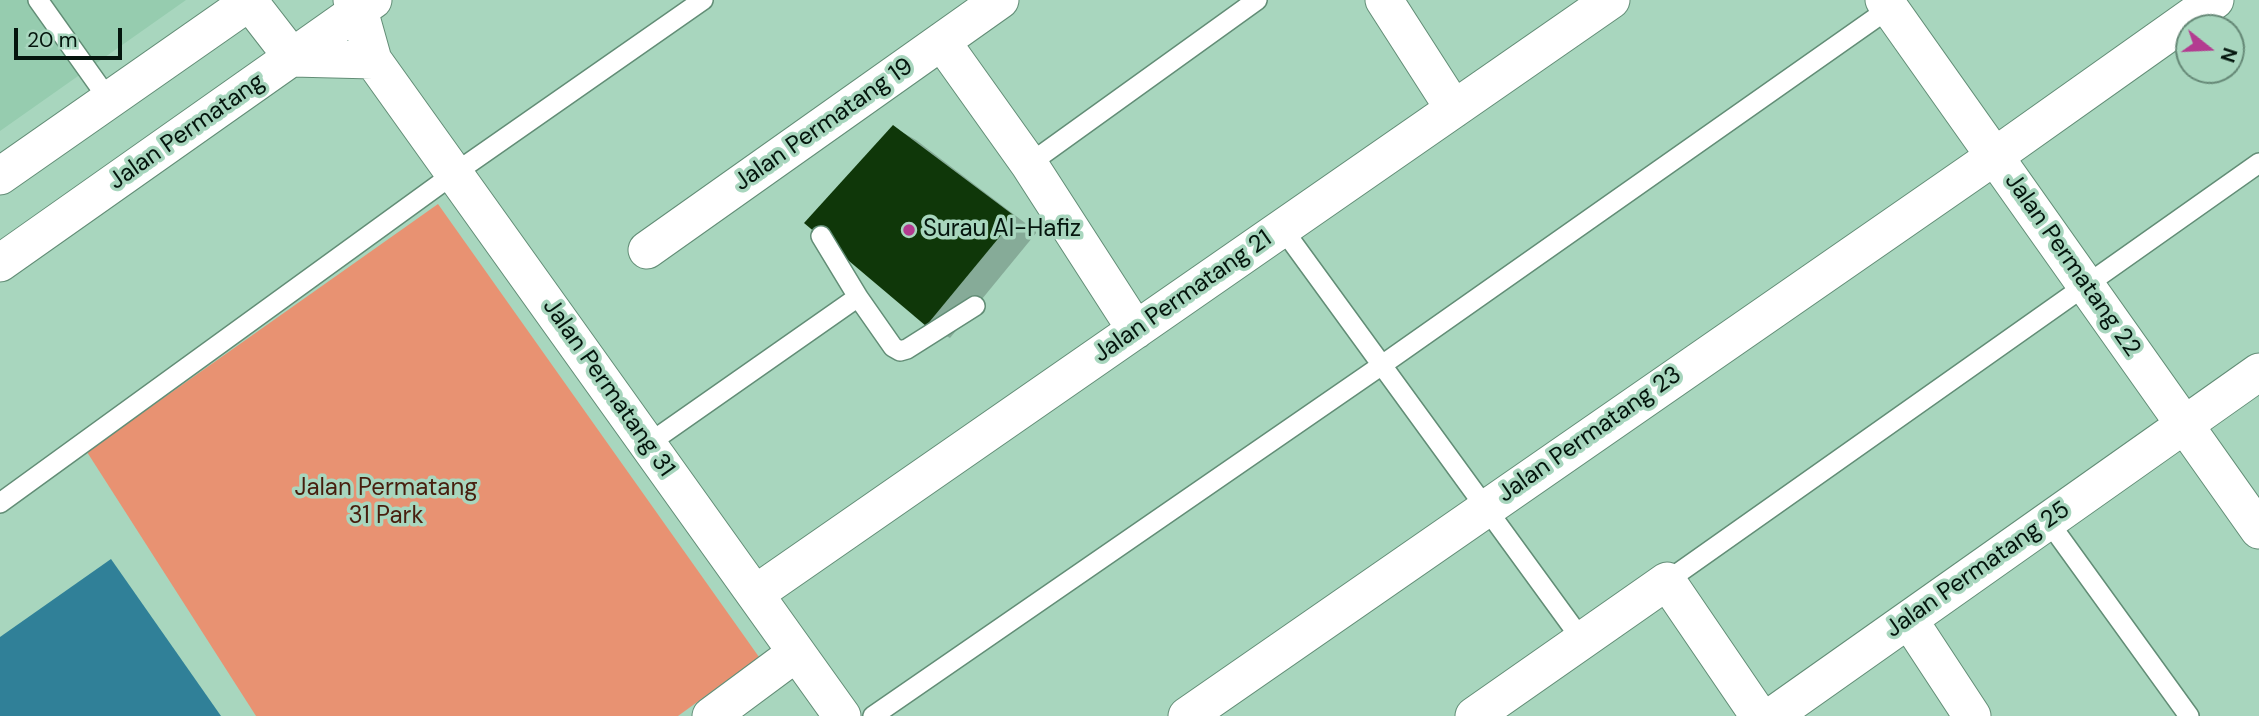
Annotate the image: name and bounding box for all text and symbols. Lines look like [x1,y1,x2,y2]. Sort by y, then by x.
scale bar [18,14,126,58]
north arrow [2175,14,2245,84]
text: 20 m [27,26,78,54]
text: N [2215,45,2243,65]
street label: Jalan Permatang 19 [729,52,919,198]
street label: Jalan Permatang [104,68,270,196]
street label: Jalan Permatang 22 [1998,168,2146,362]
place label: Surau Al-Hafiz [923,216,1081,244]
marker: Surau Al-Hafiz [901,222,917,238]
street label: Jalan Permatang 21 [1088,225,1278,369]
street label: Jalan Permatang 31 [536,293,680,483]
street label: Jalan Permatang 23 [1493,361,1687,509]
park label: Jalan Permatang 31 Park [294,475,478,531]
street label: Jalan Permatang 25 [1880,496,2076,644]

